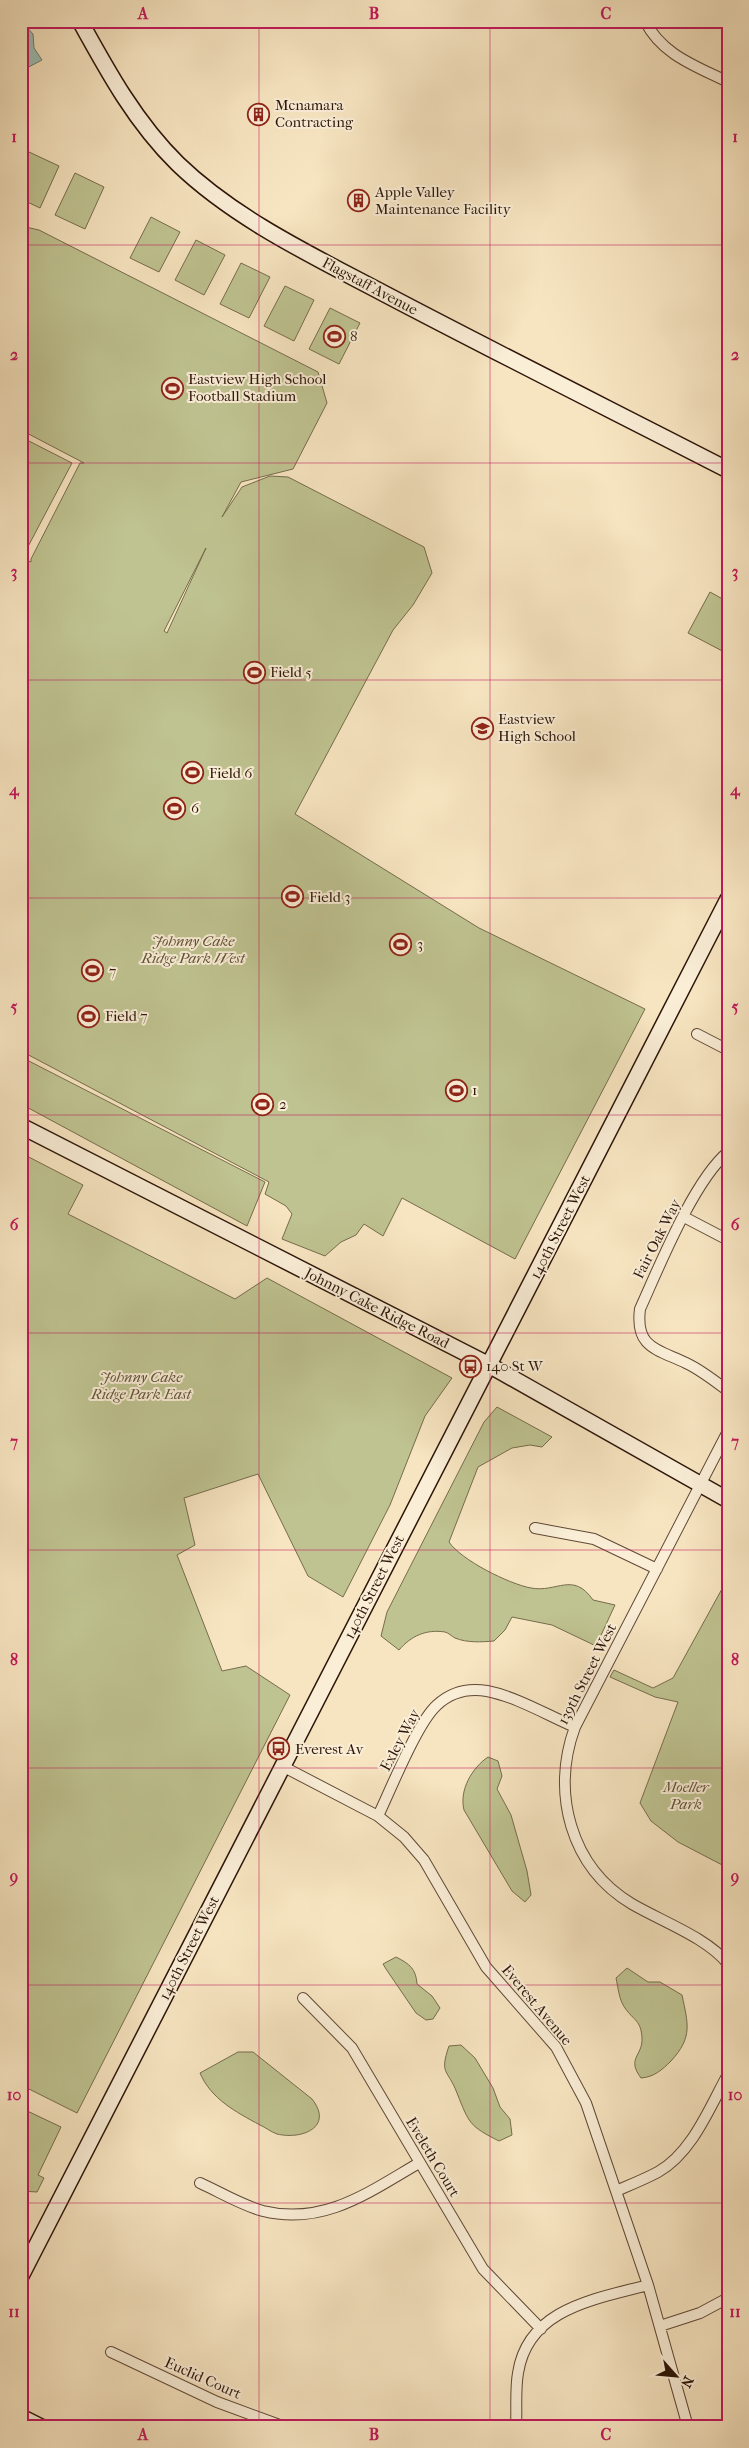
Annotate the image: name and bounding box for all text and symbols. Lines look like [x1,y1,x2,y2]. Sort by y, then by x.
text: A [137,4,149,23]
text: B [369,4,379,23]
text: C [601,4,612,23]
place label: Mcnamara Contracting [275,96,354,131]
building icon: Mcnamara Contracting [247,102,271,126]
text: 1 [11,127,17,146]
text: 1 [732,127,738,146]
place label: Apple Valley Maintenance Facility [374,183,512,218]
building icon: Apple Valley Maintenance Facility [347,189,371,213]
street label: Flagstaff Avenue [319,253,421,319]
sports icon: 8 [322,324,346,348]
place label: 8 [350,327,358,345]
text: 2 [10,345,18,364]
text: 2 [731,345,739,364]
place label: Eastview High School Football Stadium [188,370,326,405]
sports icon: Eastview High School Football Stadium [160,376,184,400]
text: 3 [11,562,17,582]
text: 3 [732,562,738,582]
sports icon: Field 5 [242,660,266,684]
place label: Field 5 [270,663,312,681]
place label: Eastview High School [498,710,576,745]
school or university icon: Eastview High School [470,716,494,740]
sports icon: Field 6 [181,761,205,785]
place label: Field 6 [209,764,253,782]
text: 4 [8,780,20,800]
text: 4 [729,780,741,800]
sports icon: 6 [163,796,187,820]
place label: 6 [191,799,200,817]
sports icon: Field 3 [281,885,305,909]
place label: Field 3 [309,888,350,906]
park label: Johnny Cake Ridge Park West [140,932,246,967]
sports icon: 3 [389,932,413,956]
place label: 3 [417,935,423,953]
sports icon: 7 [81,959,105,983]
place label: 7 [109,962,116,980]
text: 5 [11,997,18,1016]
text: 5 [732,997,739,1016]
sports icon: Field 7 [77,1004,101,1028]
place label: Field 7 [105,1007,147,1025]
sports icon: 1 [444,1078,468,1102]
place label: 1 [472,1081,477,1099]
sports icon: 2 [251,1092,275,1116]
place label: 2 [279,1095,287,1113]
street label: 140th Street West [526,1171,594,1282]
street label: Fair Oak Way [629,1195,685,1282]
text: 6 [10,1215,19,1234]
text: 6 [731,1215,740,1234]
street label: Johnny Cake Ridge Road [301,1263,453,1353]
bus stop icon: 140 St W [458,1354,482,1378]
place label: 140 St W [486,1357,544,1375]
park label: Johnny Cake Ridge Park East [90,1368,192,1403]
text: 7 [9,1432,18,1451]
text: 7 [730,1432,739,1451]
street label: 140th Street West [340,1531,408,1642]
street label: 139th Street West [554,1620,621,1728]
text: 8 [10,1650,18,1669]
text: 8 [731,1650,739,1669]
street label: Exley Way [376,1705,424,1774]
bus stop icon: Everest Av [267,1737,291,1761]
place label: Everest Av [295,1740,364,1758]
park label: Moeller Park [662,1778,710,1813]
text: 9 [9,1867,18,1887]
text: 9 [730,1867,739,1887]
street label: 140th Street West [155,1892,223,2003]
street label: Everest Avenue [498,1961,576,2049]
text: 10 [7,2085,21,2104]
text: 10 [728,2085,742,2104]
street label: Eveleth Court [402,2114,464,2201]
text: 11 [8,2302,20,2321]
text: 11 [729,2302,741,2321]
north arrow [652,2350,702,2400]
street label: Euclid Court [162,2353,245,2403]
text: N [677,2373,697,2391]
text: A [137,2425,149,2444]
text: B [369,2425,379,2444]
text: C [601,2425,612,2444]

